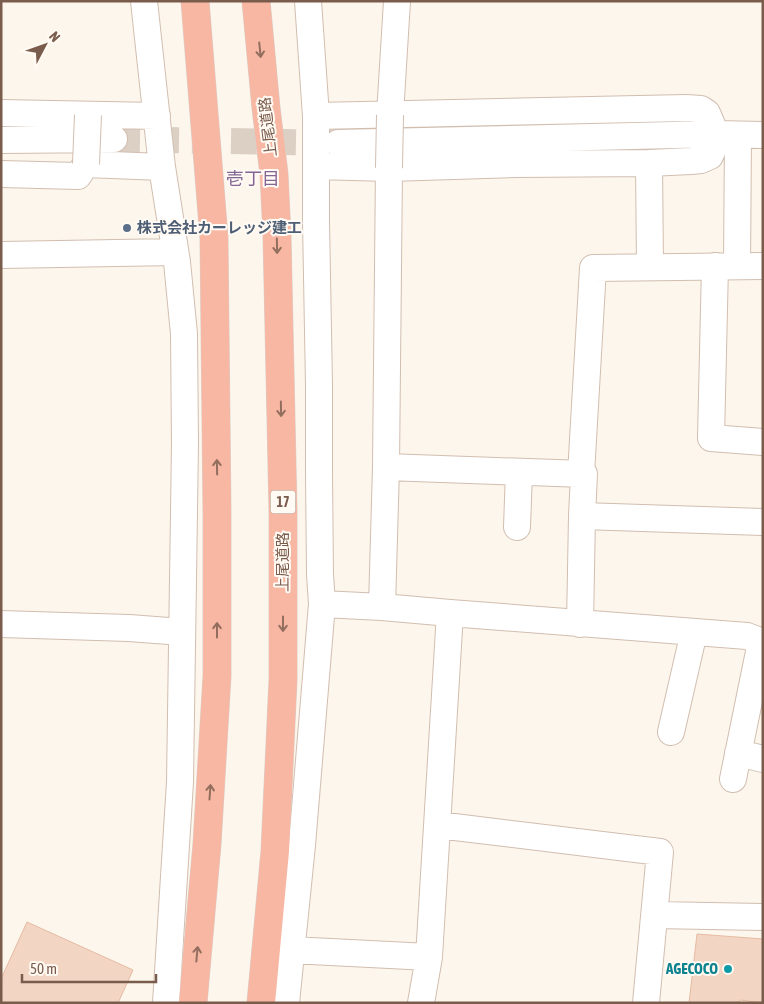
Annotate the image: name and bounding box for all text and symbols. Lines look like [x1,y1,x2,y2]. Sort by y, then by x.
north arrow [20,20,70,70]
text: N [46,28,64,45]
one-way arrow [255,41,265,57]
street label: 上尾道路 [255,96,280,158]
district label: 壱丁目 [226,168,280,189]
place label: 株式会社カーレッジ建工 [137,219,302,236]
marker: 株式会社カーレッジ建工 [121,222,133,234]
one-way arrow [273,238,282,254]
one-way arrow [276,400,286,417]
one-way arrow [212,460,222,476]
road number: 17 [270,491,296,514]
street label: 上尾道路 [274,532,291,592]
one-way arrow [278,616,288,632]
one-way arrow [212,622,222,638]
one-way arrow [205,784,214,800]
one-way arrow [192,946,202,962]
scale bar [22,952,156,984]
text: 50 m [30,960,57,977]
place label: AGECOCO [665,960,718,977]
marker: AGECOCO [722,963,734,975]

